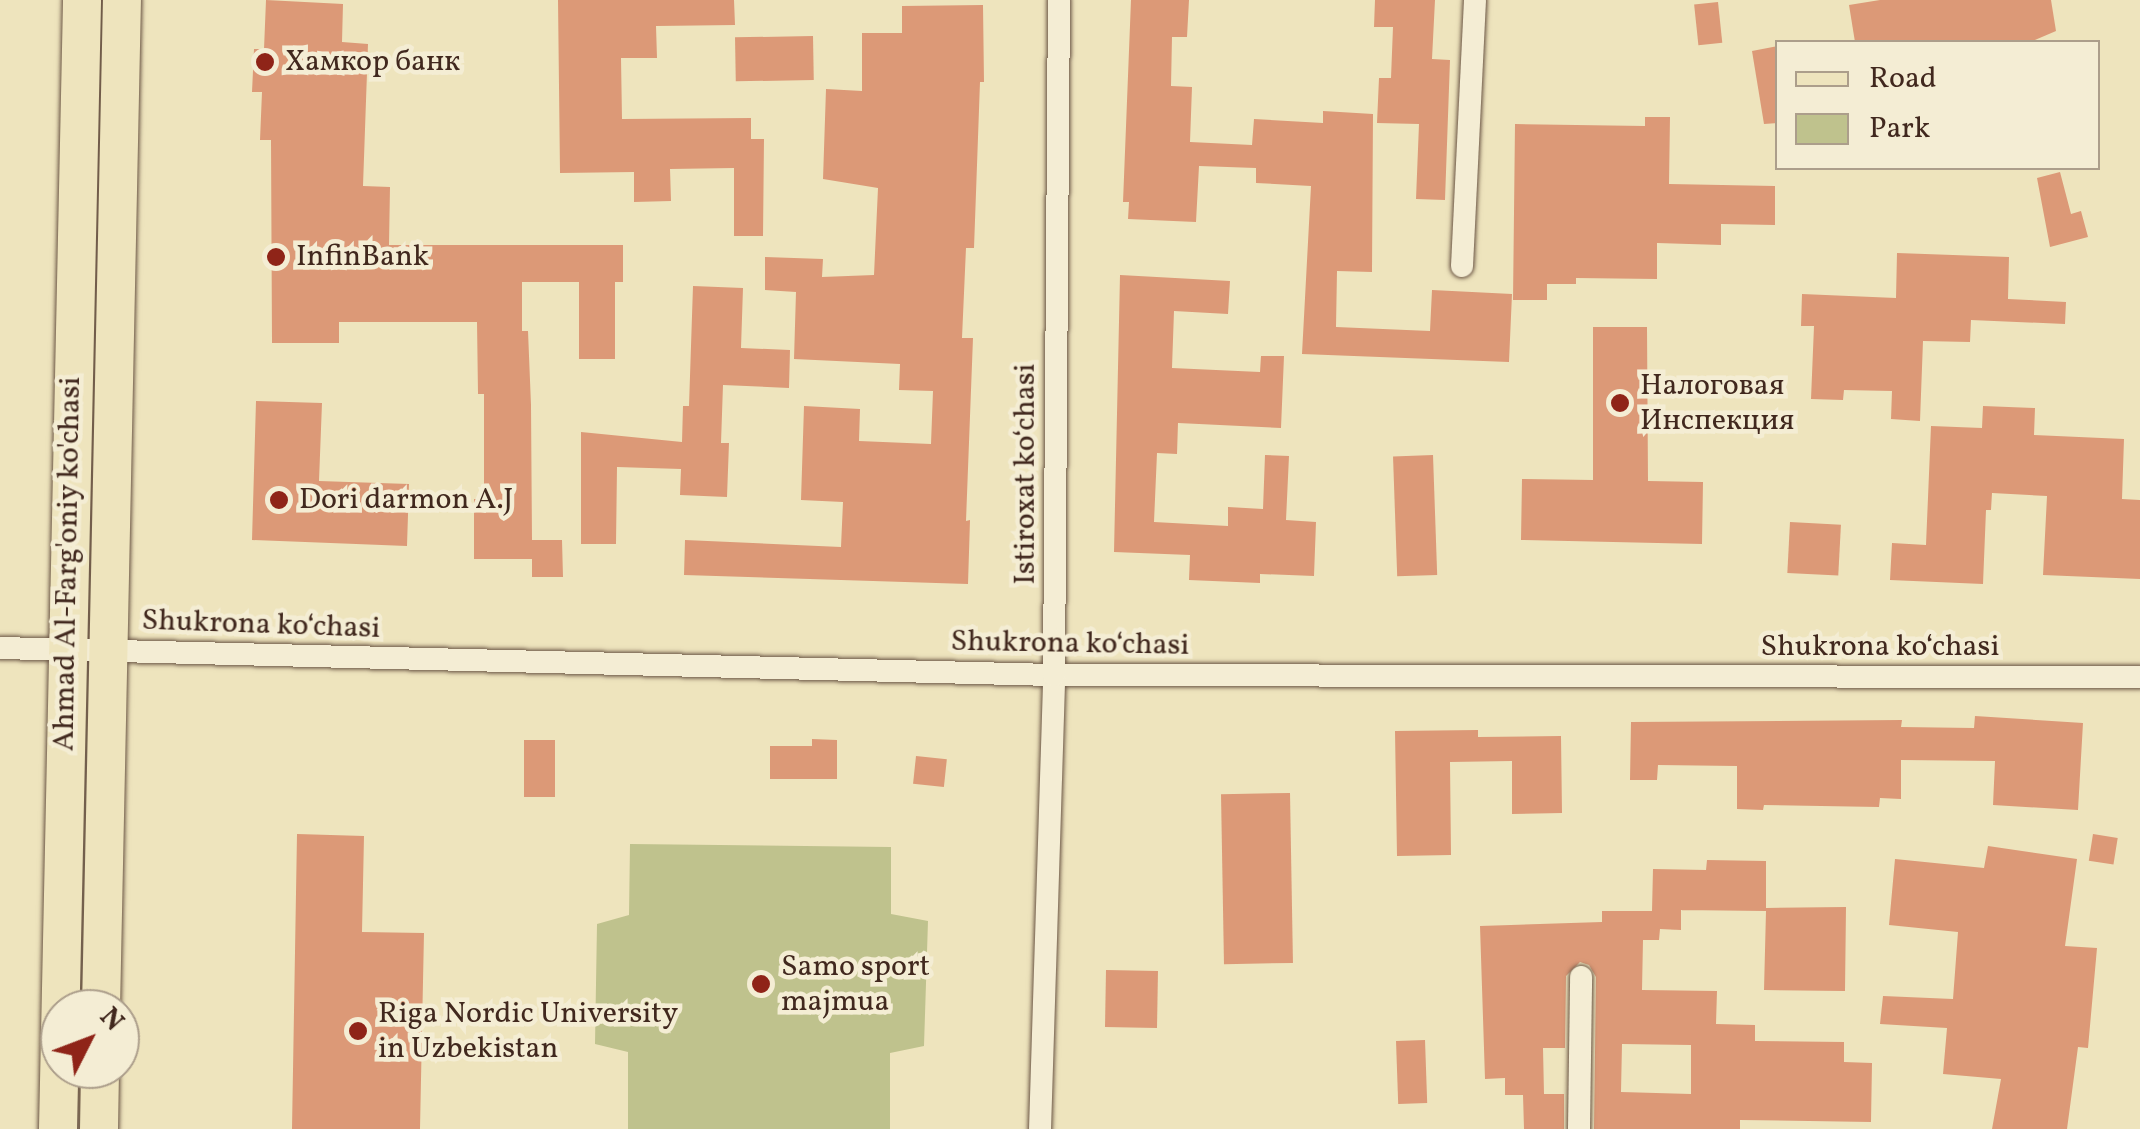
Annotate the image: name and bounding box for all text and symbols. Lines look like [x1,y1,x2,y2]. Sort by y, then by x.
legend [1775,40,2100,170]
place label: Хамкор банк [285,44,460,80]
marker: Хамкор банк [254,51,276,73]
text: Road [1869,58,1937,100]
text: Park [1869,108,1930,150]
place label: InfinBank [296,239,429,275]
marker: InfinBank [265,246,287,268]
street label: Istiroxat koʻchasi [1008,363,1044,585]
place label: Налоговая Инспекция [1640,368,1794,438]
street label: Ahmad Al-Farg'oniy ko'chasi [47,376,89,752]
marker: Налоговая Инспекция [1609,392,1631,414]
place label: Dori darmon A.J [299,482,513,518]
marker: Dori darmon A.J [268,489,290,511]
street label: Shukrona koʻchasi [141,603,381,647]
street label: Shukrona koʻchasi [950,624,1190,664]
street label: Shukrona koʻchasi [1761,629,1999,665]
place label: Samo sport majmua [781,949,930,1020]
marker: Samo sport majmua [750,973,772,995]
north arrow [40,989,140,1089]
place label: Riga Nordic University in Uzbekistan [378,996,678,1066]
text: N [90,999,132,1041]
marker: Riga Nordic University in Uzbekistan [347,1020,369,1042]

